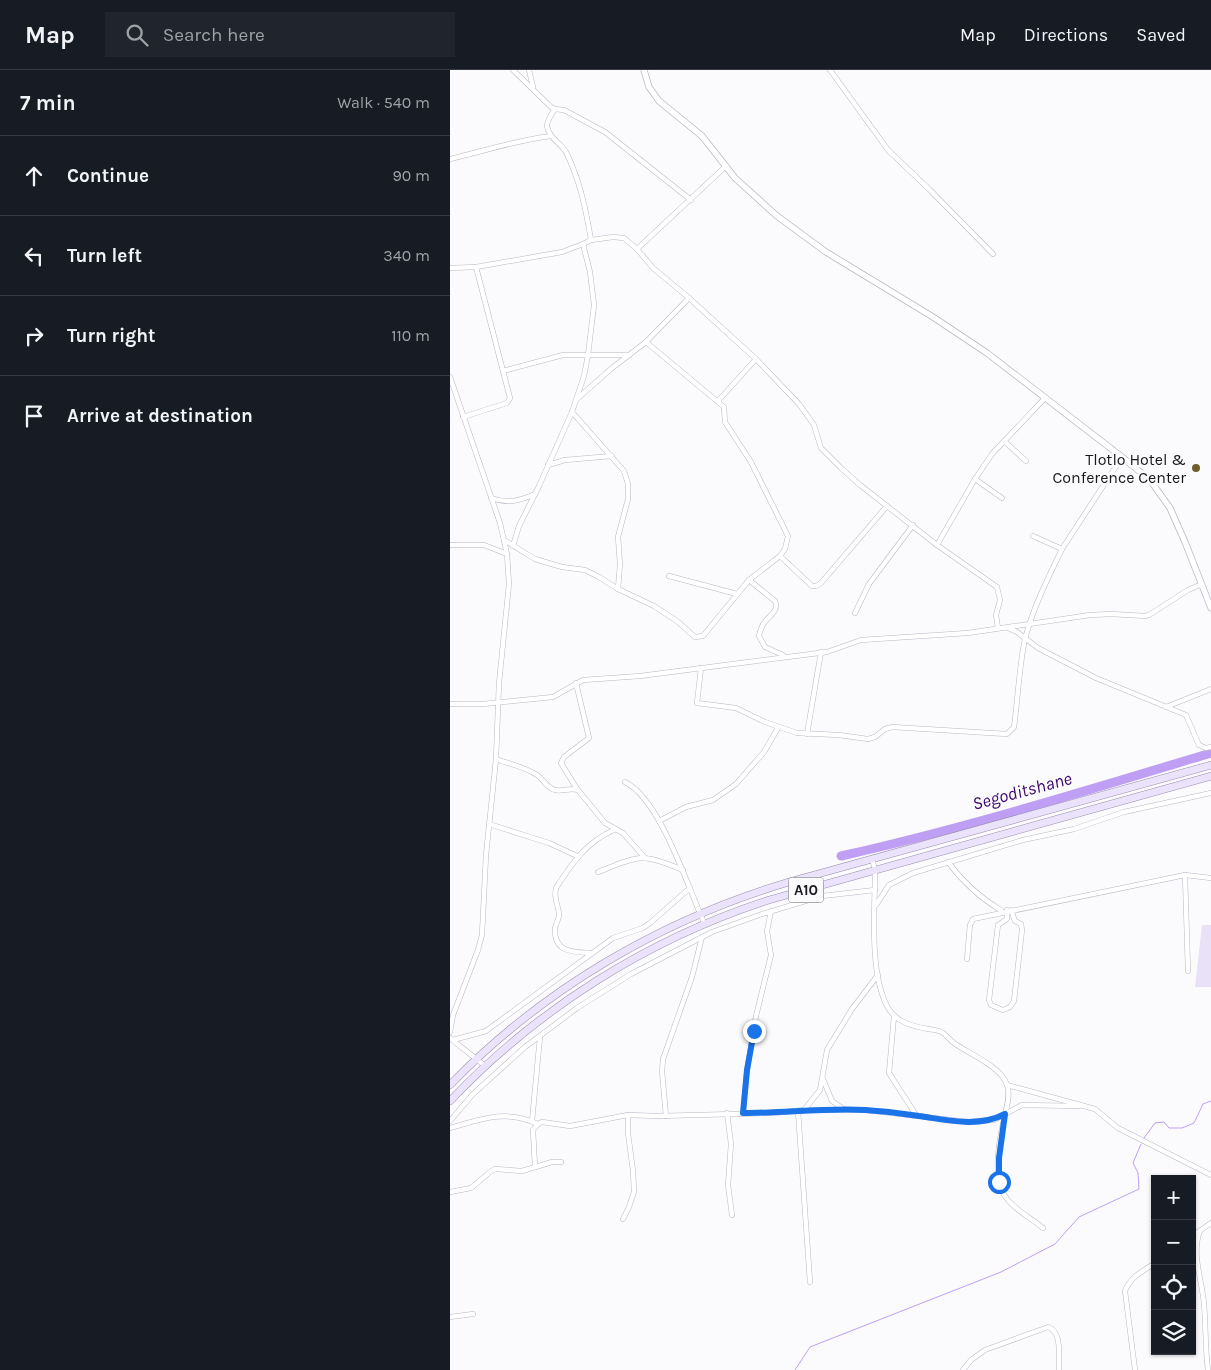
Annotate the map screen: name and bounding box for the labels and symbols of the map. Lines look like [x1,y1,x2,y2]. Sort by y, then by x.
place label: Tlotlo Hotel & Conference Center [1052,450,1186,487]
marker: Tlotlo Hotel & Conference Center [1190,462,1202,474]
water label: Segoditshane [970,767,1074,815]
road number: A10 [788,878,824,902]
route end [743,1020,766,1043]
route start [988,1171,1011,1194]

